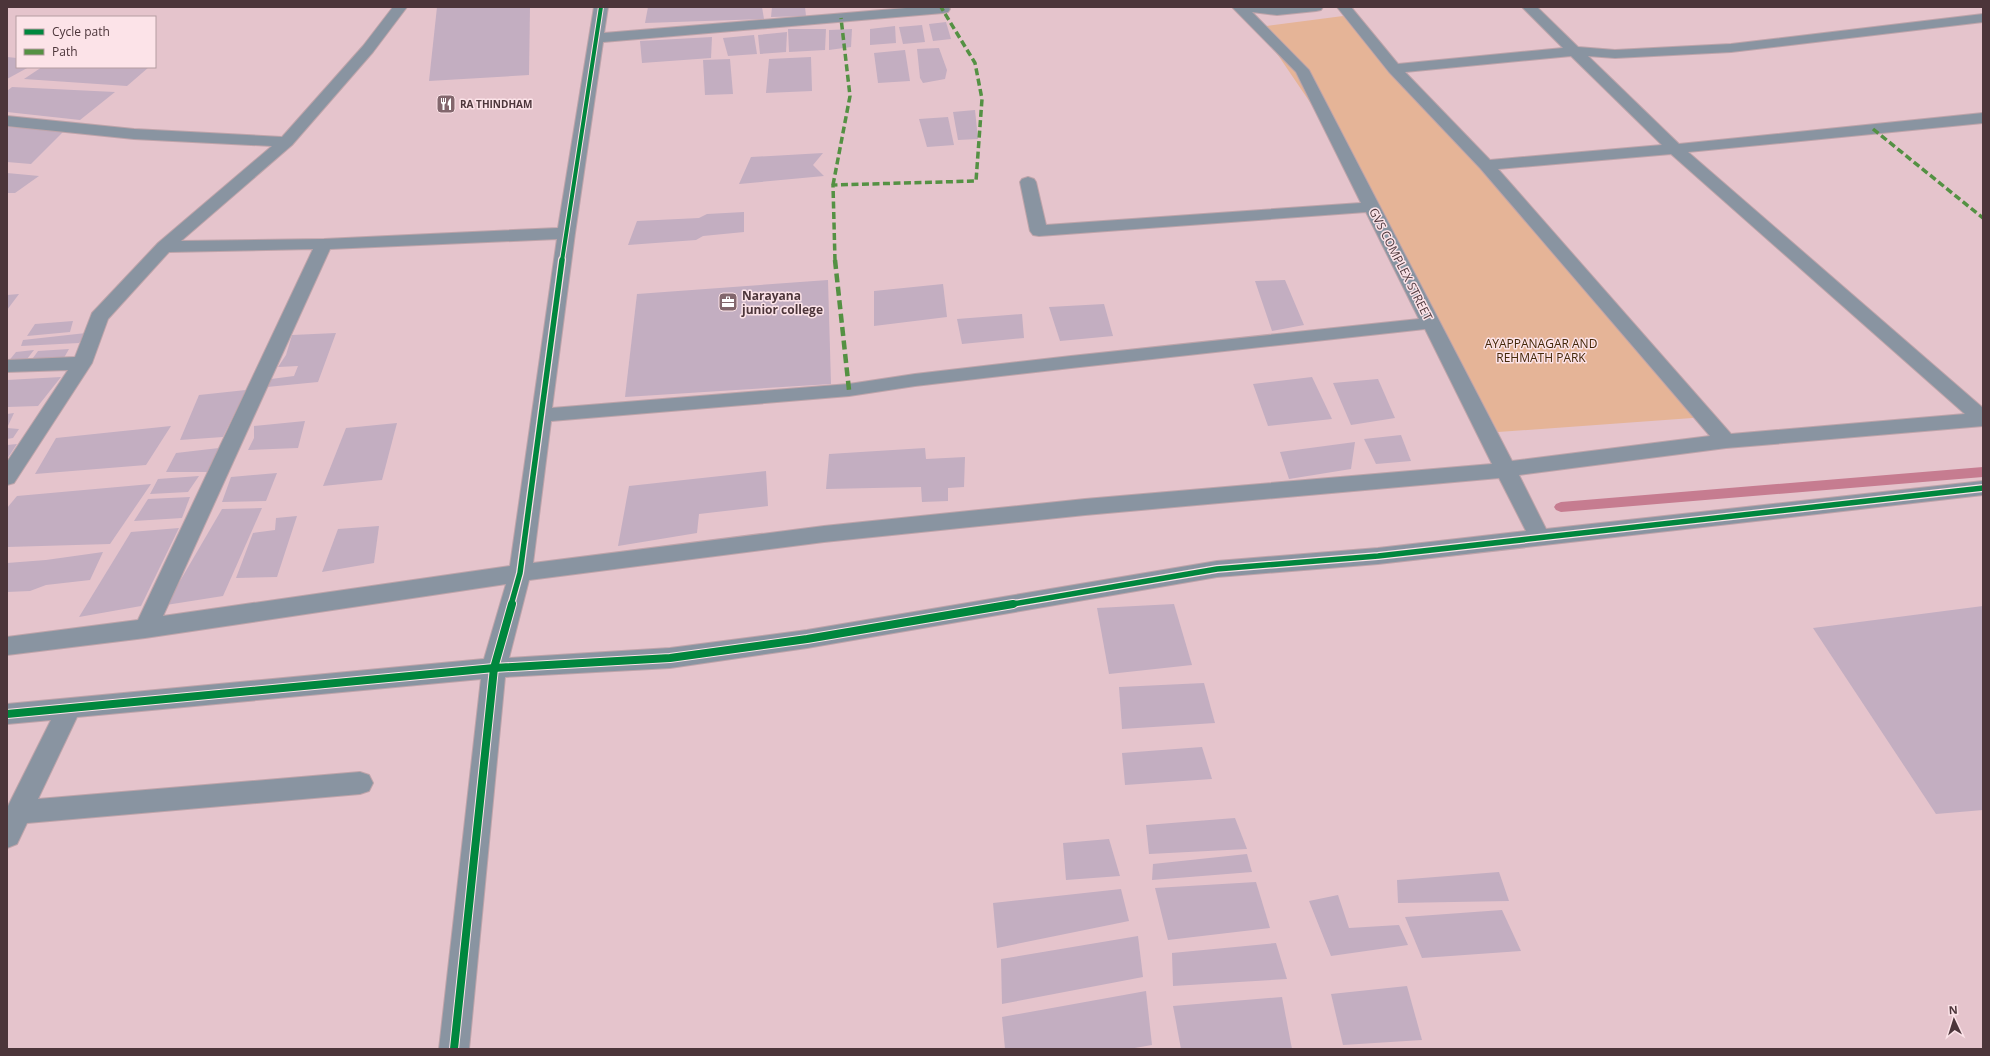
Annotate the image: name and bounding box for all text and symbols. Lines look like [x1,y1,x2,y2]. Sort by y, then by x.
legend [16,16,156,68]
text: Cycle path [52,23,110,40]
text: Path [52,43,78,60]
restaurant icon: RA THINDHAM [435,93,457,115]
place label: RA THINDHAM [460,97,532,111]
street label: GVS COMPLEX STREET [1365,205,1437,323]
place label: Narayana junior college [741,287,823,318]
office icon: Narayana junior college [717,291,739,313]
park label: AYAPPANAGAR AND REHMATH PARK [1485,335,1597,366]
north arrow [1934,1000,1974,1040]
text: N [1948,1002,1958,1017]

